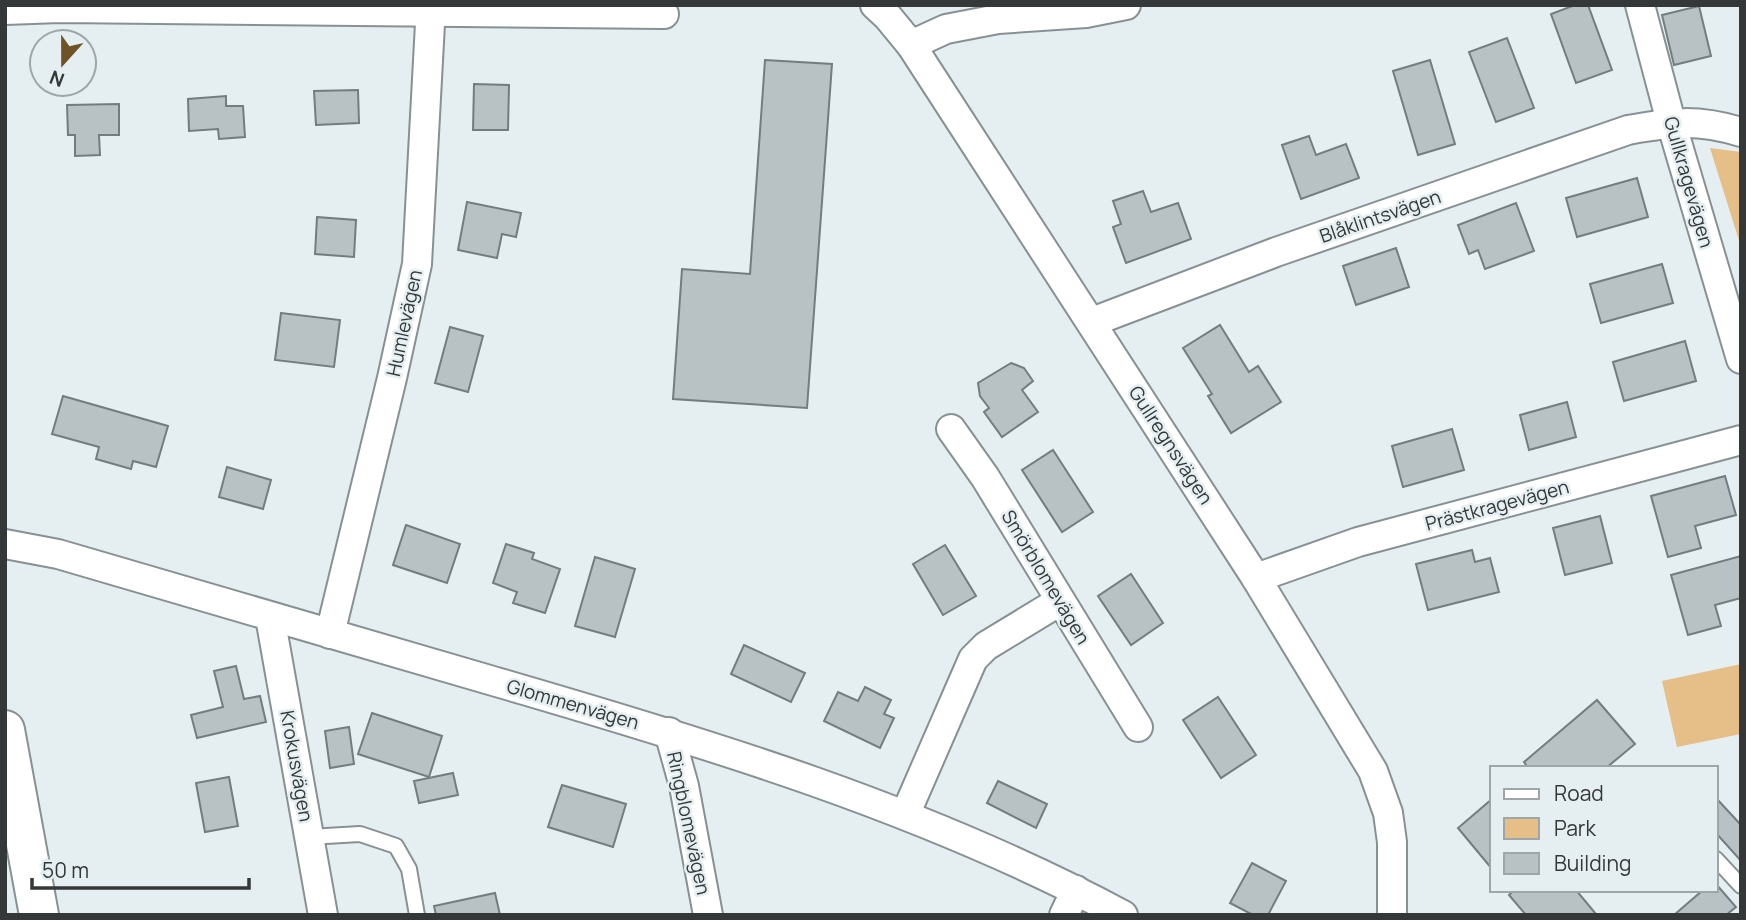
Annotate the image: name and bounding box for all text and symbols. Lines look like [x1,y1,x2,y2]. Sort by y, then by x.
north arrow [28,28,98,98]
text: N [46,64,68,93]
street label: Gullkragevägen [1658,114,1720,250]
street label: Blåklintsvägen [1316,183,1444,249]
street label: Humlevägen [380,267,428,379]
street label: Gullregnsvägen [1123,381,1219,509]
street label: Prästkragevägen [1422,473,1572,537]
street label: Smörblomevägen [996,505,1096,649]
street label: Glommenvägen [504,673,642,735]
street label: Krokusvägen [274,708,320,824]
street label: Ringblomevägen [661,749,717,897]
legend [1490,766,1718,892]
text: Road [1554,779,1604,807]
text: Park [1554,814,1596,842]
scale bar [32,846,248,890]
text: Building [1554,849,1631,877]
text: 50 m [42,856,89,884]

